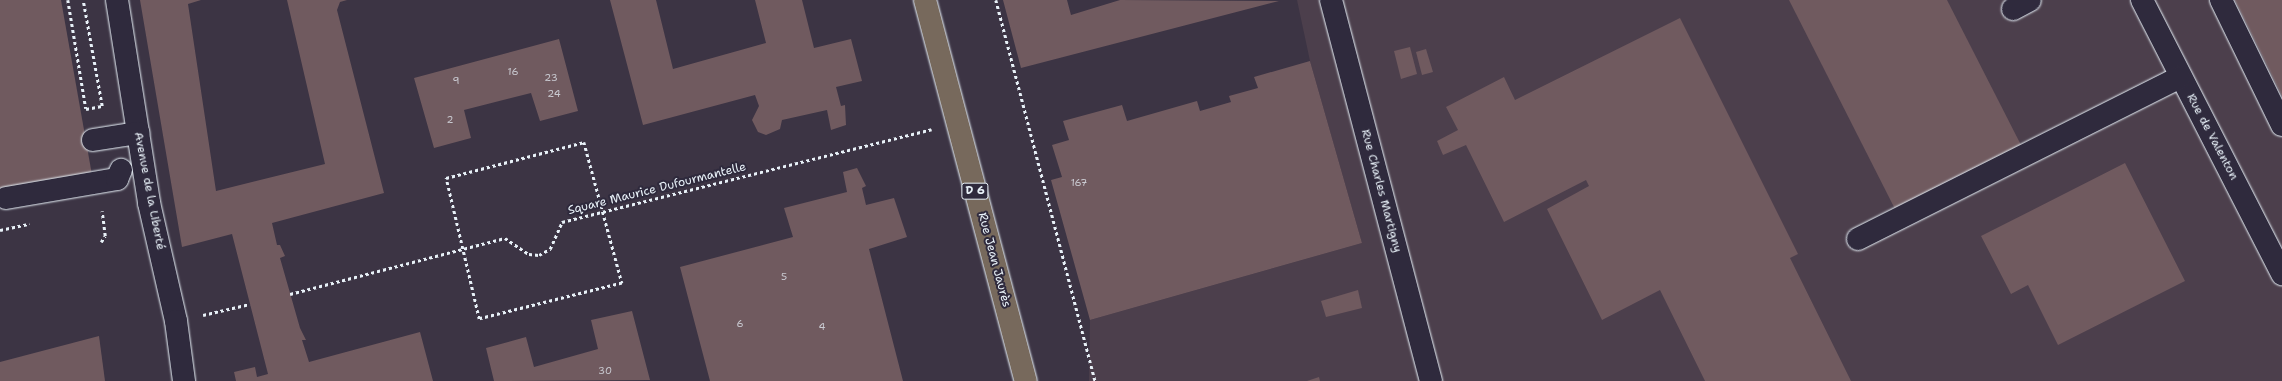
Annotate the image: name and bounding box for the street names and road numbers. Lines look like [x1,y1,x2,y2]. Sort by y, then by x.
street label: Rue de Valenton [2183,91,2241,183]
street label: Rue Charles Martigny [1358,128,1404,254]
street label: Avenue de la Liberté [130,131,168,251]
street label: Square Maurice Dufourmantelle [566,160,748,218]
road number: D 6 [961,182,989,200]
street label: Rue Jean Jaurès [974,211,1014,309]

